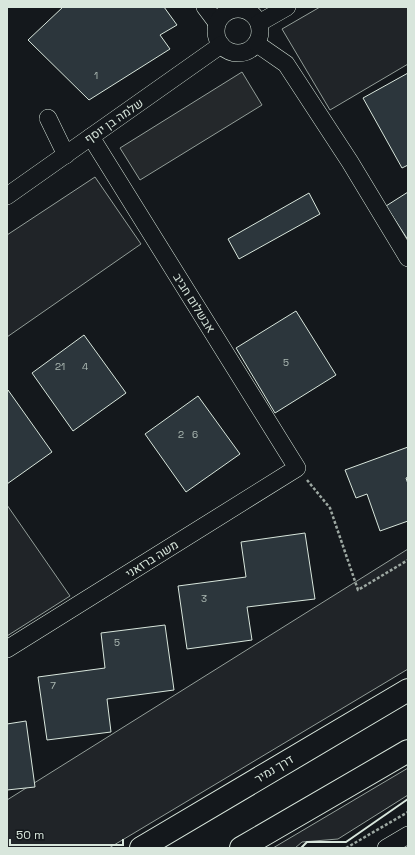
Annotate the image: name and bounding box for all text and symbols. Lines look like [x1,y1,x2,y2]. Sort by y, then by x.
house number: 1 [94,69,98,82]
street label: שלמה בן יוסף [81,95,147,147]
street label: אבשלום חביב [169,270,219,336]
house number: 5 [283,356,289,369]
house number: 21 [55,360,65,373]
house number: 4 [82,360,88,373]
house number: 2 [178,428,184,441]
house number: 6 [192,428,198,441]
street label: משה ברזאני [123,536,181,582]
house number: 3 [201,592,207,605]
house number: 5 [114,636,120,649]
house number: 7 [50,679,56,692]
street label: דרך נמיר [252,751,296,787]
scale bar [10,821,123,847]
text: 50 m [16,827,44,843]

